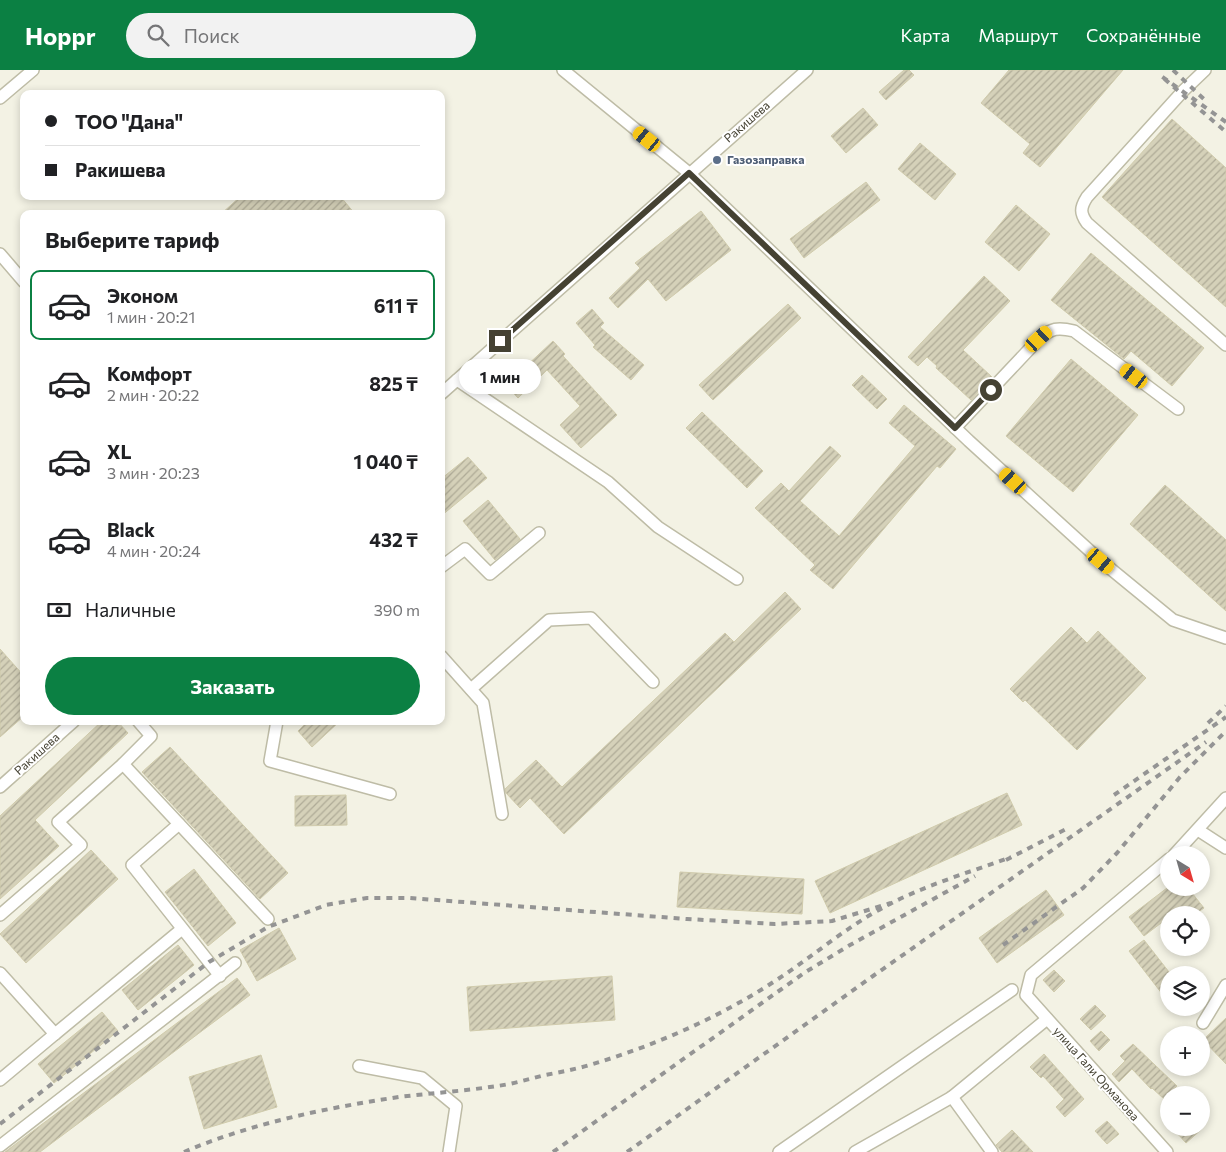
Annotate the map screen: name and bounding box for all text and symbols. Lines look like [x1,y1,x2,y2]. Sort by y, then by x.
search box [126,13,476,58]
text: Hoppr [25,21,96,50]
icon: search [144,21,172,49]
text: Поиск [184,24,240,47]
text: Карта [901,24,950,46]
text: Маршрут [978,24,1058,46]
text: Сохранённые [1086,24,1201,46]
street label: Ракишева [721,98,772,145]
text: ТОО "Дана" [75,110,183,133]
car [630,124,663,154]
place label: Газозаправка [727,152,804,166]
marker: Газозаправка [711,154,723,166]
text: Ракишева [75,158,165,181]
text: Выберите тариф [45,226,219,253]
icon: car [47,283,92,328]
text: Эконом [107,284,178,307]
text: 611 ₸ [374,294,418,317]
text: 1 мин · 20:21 [107,307,195,326]
car [1022,323,1055,355]
route end [489,330,511,352]
callout: 1 мин [459,358,541,394]
icon: car [47,361,92,406]
car [1117,361,1150,391]
text: Комфорт [107,362,192,385]
text: 1 мин [480,367,520,386]
text: 825 ₸ [369,372,418,395]
route start [980,379,1002,401]
text: 2 мин · 20:22 [107,385,199,404]
icon: car [47,439,92,484]
text: XL [107,440,132,463]
text: 1 040 ₸ [354,450,418,473]
text: 3 мин · 20:23 [107,463,200,482]
car [996,465,1029,497]
icon: car [47,517,92,562]
text: Black [107,518,155,541]
text: 432 ₸ [369,528,418,551]
text: 4 мин · 20:24 [107,541,201,560]
car [1084,546,1117,576]
icon: cash [45,596,73,624]
text: Наличные [85,598,176,621]
text: 390 m [374,600,420,619]
button: Заказать [45,657,420,715]
street label: Ракишева [11,729,62,777]
north arrow [1160,846,1210,896]
map controls [1160,846,1210,1136]
button: locate [1160,906,1210,956]
button: layers [1160,966,1210,1016]
street label: улица Гали Орманова [1051,1024,1143,1123]
button: + [1160,1026,1210,1076]
button: − [1160,1086,1210,1136]

